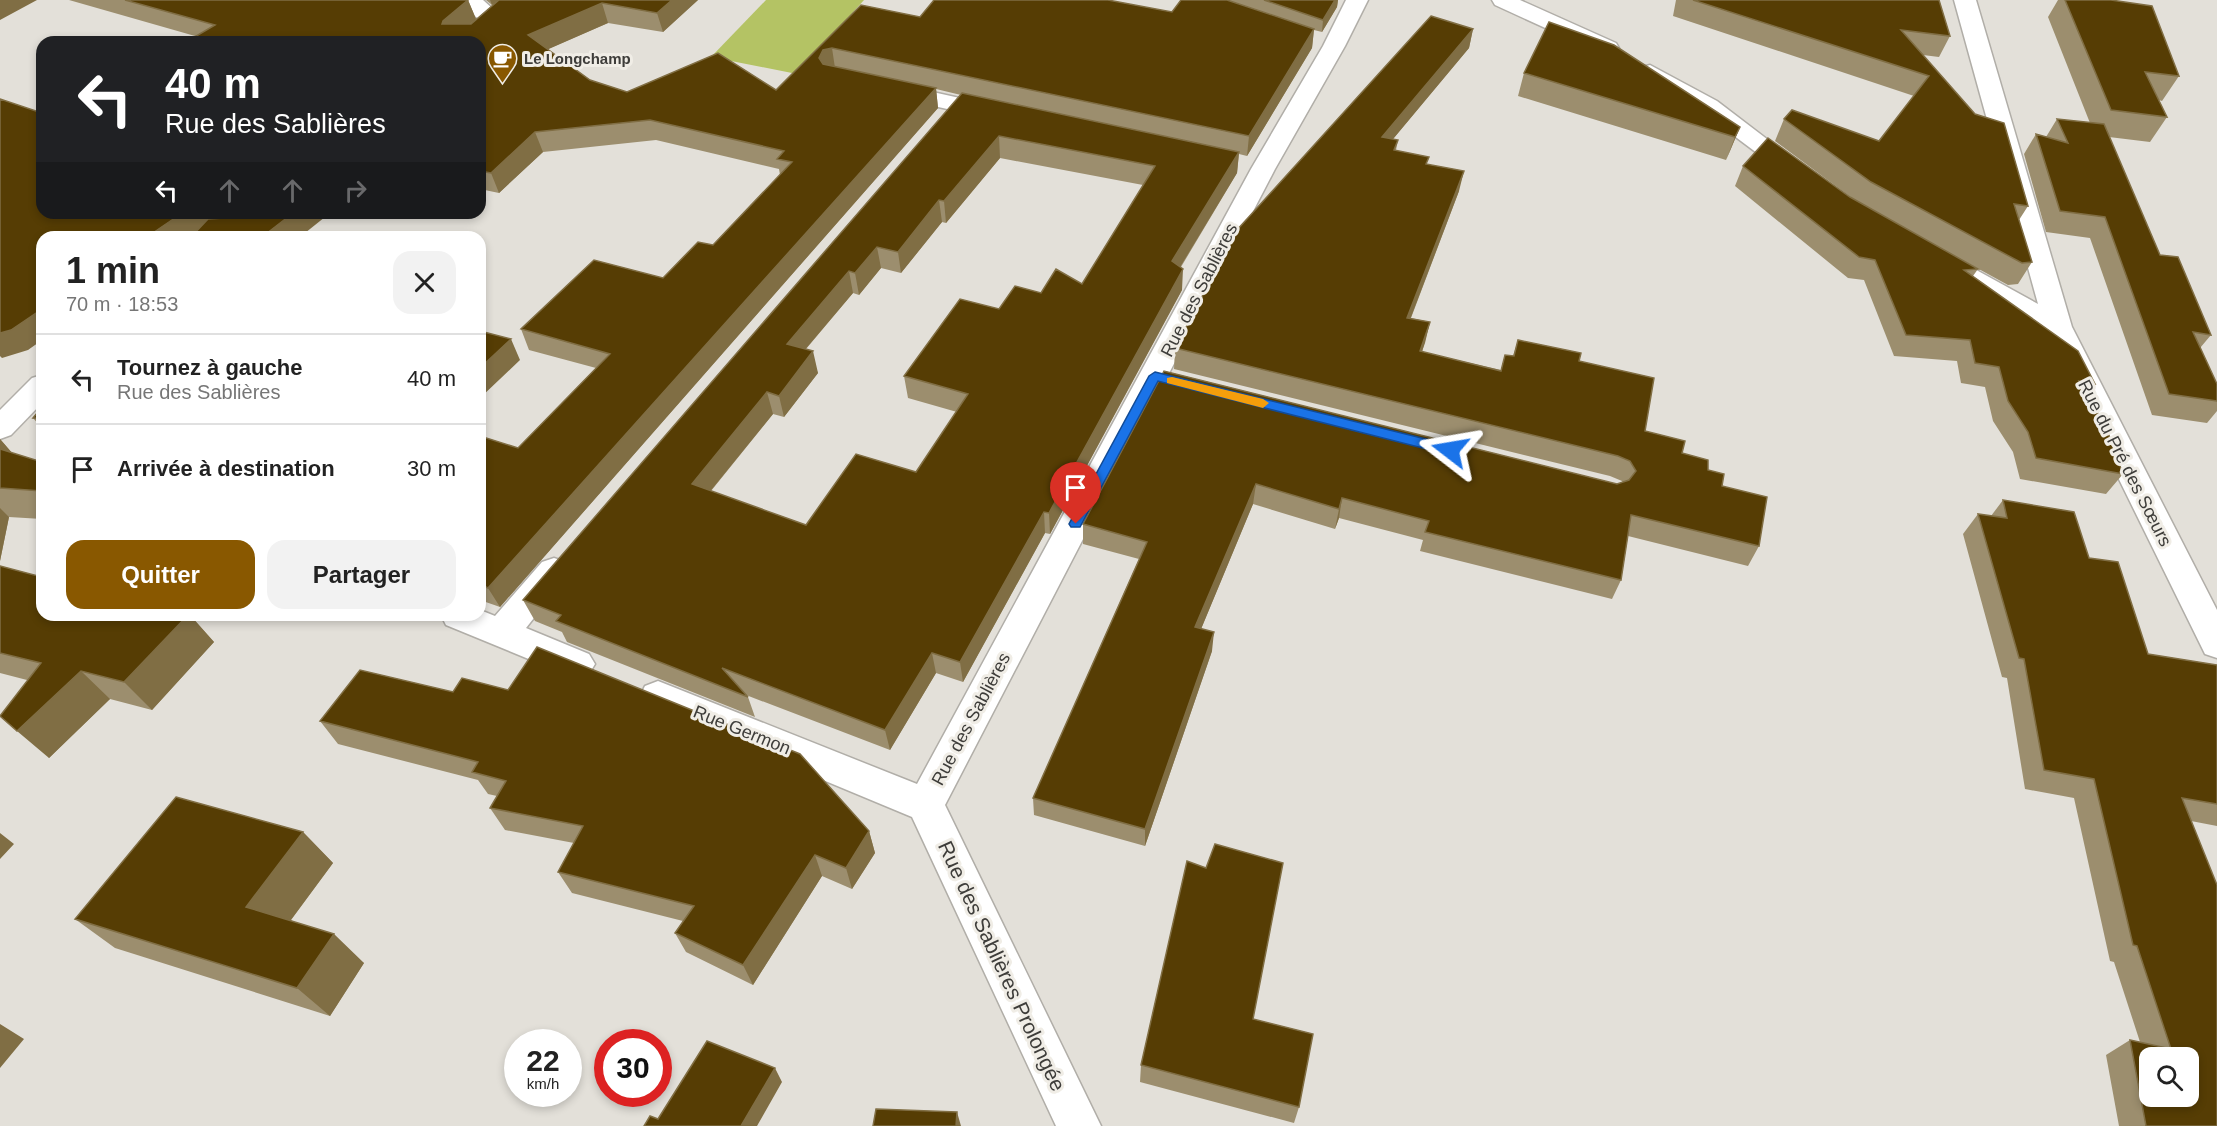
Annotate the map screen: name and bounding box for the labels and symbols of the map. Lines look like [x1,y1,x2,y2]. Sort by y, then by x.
cafe icon: Le Longchamp [487,42,519,84]
place label: Le Longchamp [524,50,631,67]
street label: Rue des Sablières [1157,220,1241,360]
street label: Rue du Pré des Sœurs [2074,376,2176,550]
position arrow [1418,418,1482,482]
pin [1050,462,1101,524]
street label: Rue des Sablières [928,649,1014,789]
street label: Rue Germon [690,701,794,759]
street label: Rue des Sablières Prolongée [934,837,1070,1095]
speed limit sign: 30 [594,1029,672,1107]

